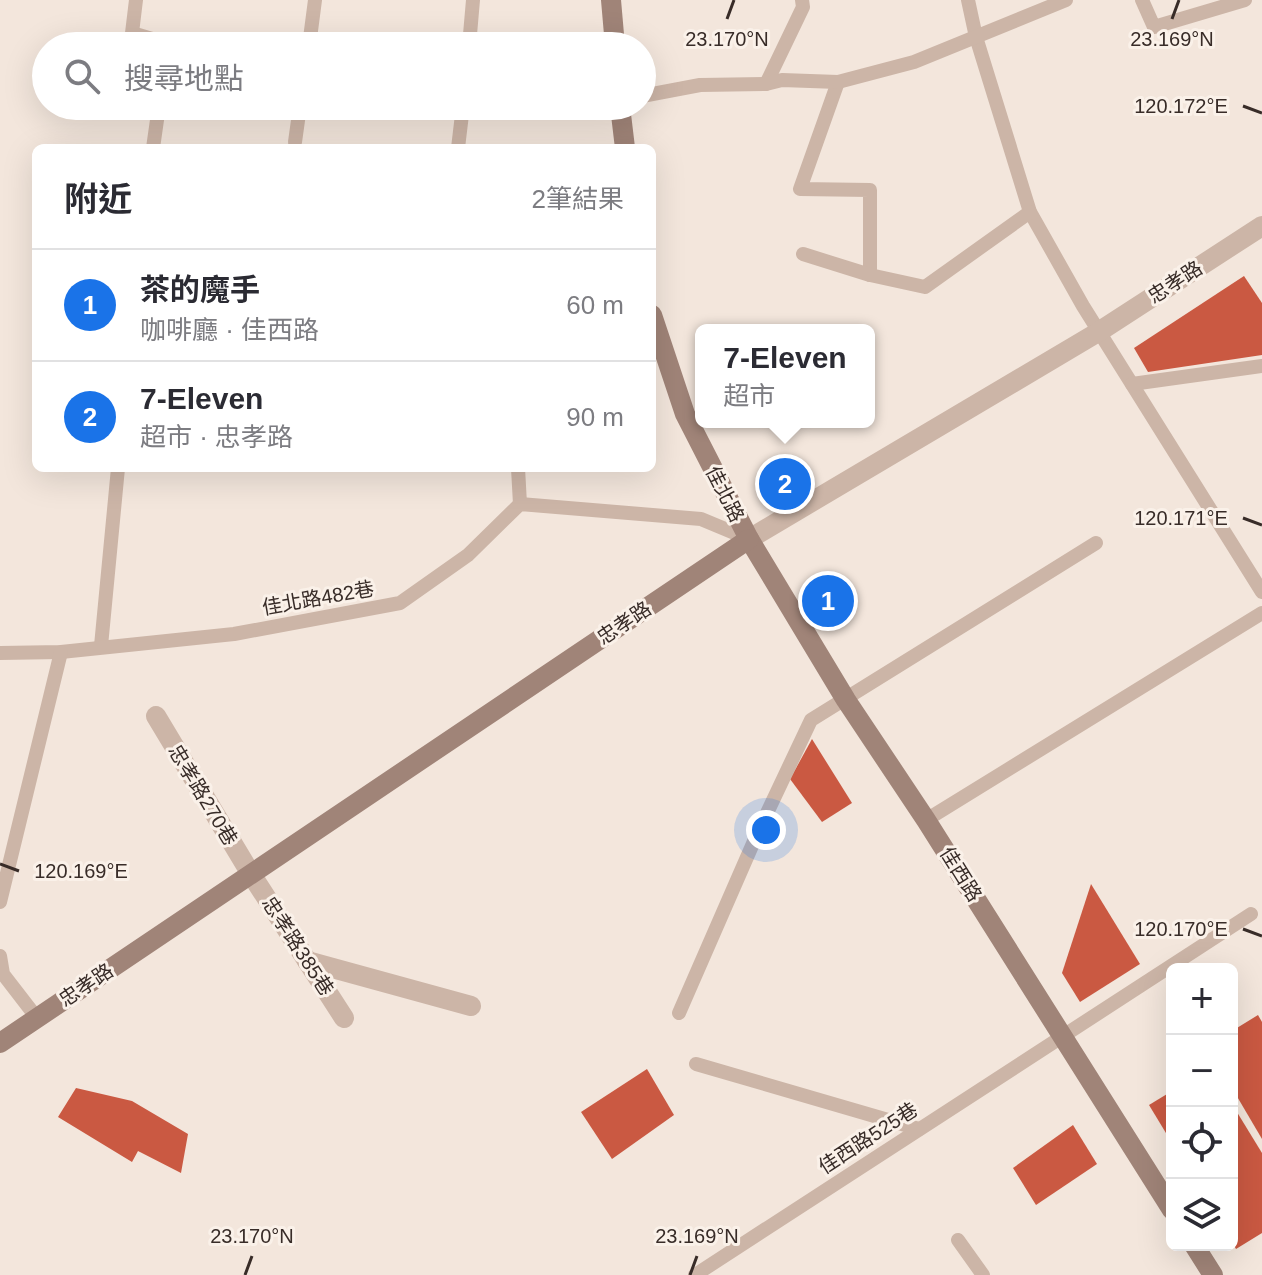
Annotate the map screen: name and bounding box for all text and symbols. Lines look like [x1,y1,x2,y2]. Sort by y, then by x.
text: 23.170°N [685,28,769,50]
text: 23.169°N [1130,28,1214,50]
search box [32,32,656,120]
icon: search [60,54,104,98]
text: 搜尋地點 [124,62,244,95]
text: 120.172°E [1134,95,1228,117]
text: 附近 [64,180,132,218]
text: 2筆結果 [532,184,624,214]
street label: 忠孝路 [1144,256,1206,308]
text: 茶的魔手 [140,273,260,306]
text: 1 [83,290,97,320]
text: 60 m [566,290,624,320]
text: 咖啡廳 · 佳西路 [140,315,319,345]
popup [695,324,875,428]
text: 7-Eleven [723,341,847,374]
text: 超市 [723,381,775,411]
text: 7-Eleven [140,382,263,415]
text: 2 [83,402,97,432]
text: 90 m [566,402,624,432]
text: 超市 · 忠孝路 [140,422,293,452]
pin: 2 [759,454,811,514]
street label: 佳北路 [702,462,748,526]
text: 120.171°E [1134,507,1228,529]
pin: 1 [802,571,854,631]
street label: 佳北路482巷 [260,577,376,619]
street label: 忠孝路 [593,597,655,649]
street label: 忠孝路270巷 [164,741,242,849]
your location [746,810,786,850]
street label: 佳西路 [936,843,986,905]
text: 120.169°E [34,860,128,882]
street label: 忠孝路385巷 [258,892,338,1000]
text: 120.170°E [1134,918,1228,940]
street label: 忠孝路 [55,959,117,1011]
map controls [1166,963,1238,1251]
button: + [1166,963,1238,1035]
button: − [1166,1035,1238,1107]
street label: 佳西路525巷 [814,1098,922,1178]
button: locate [1166,1107,1238,1179]
button: layers [1166,1179,1238,1251]
text: 23.170°N [210,1225,294,1247]
text: 23.169°N [655,1225,739,1247]

